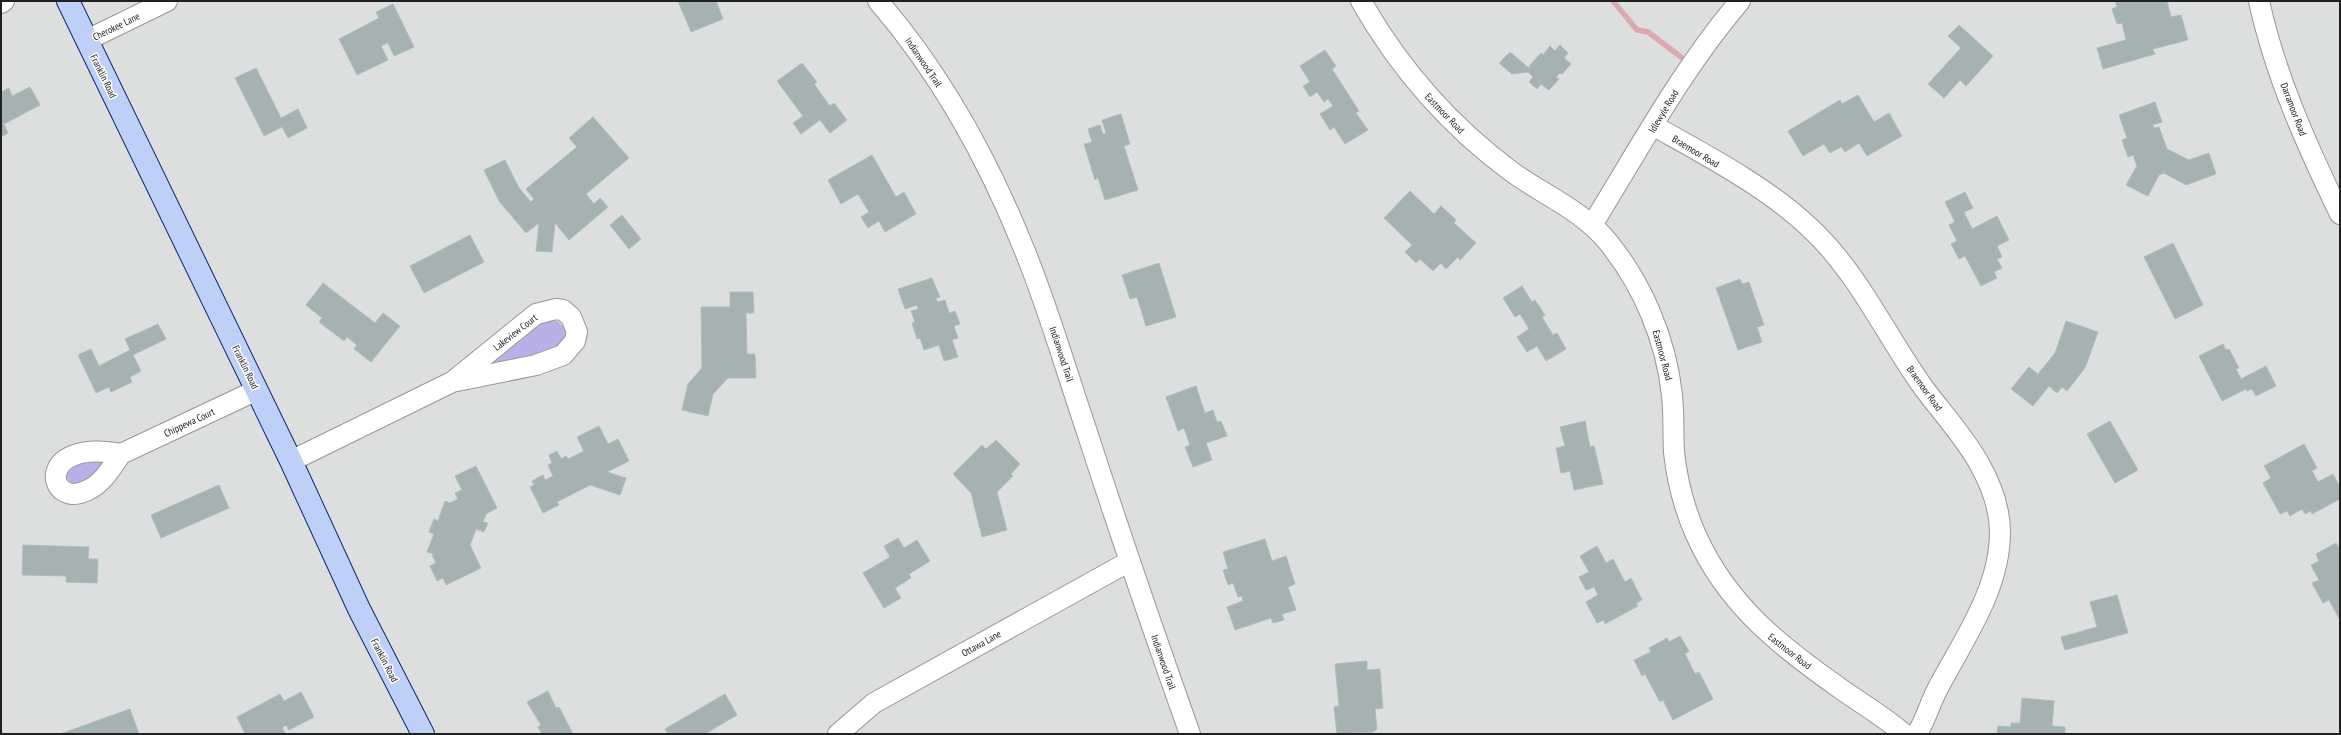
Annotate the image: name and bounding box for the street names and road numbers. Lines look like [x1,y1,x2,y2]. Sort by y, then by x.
street label: Cherokee Lane [91,9,142,43]
street label: Indianwood Trail [902,35,945,90]
street label: Franklin Road [87,52,120,100]
street label: Darramoor Road [2277,81,2310,138]
street label: Idlewyle Road [1645,87,1681,135]
street label: Eastmoor Road [1422,90,1467,136]
street label: Braemoor Road [1670,132,1722,171]
street label: Lakeview Court [491,311,540,354]
street label: Indianwood Trail [1047,325,1077,384]
street label: Eastmoor Road [1650,329,1675,382]
street label: Franklin Road [229,343,262,391]
street label: Braemoor Road [1904,363,1945,413]
street label: Chippewa Court [162,405,217,440]
street label: Ottawa Lane [959,627,1003,660]
street label: Eastmoor Road [1765,630,1814,672]
street label: Indianwood Trail [1148,633,1179,692]
street label: Franklin Road [368,636,401,684]

